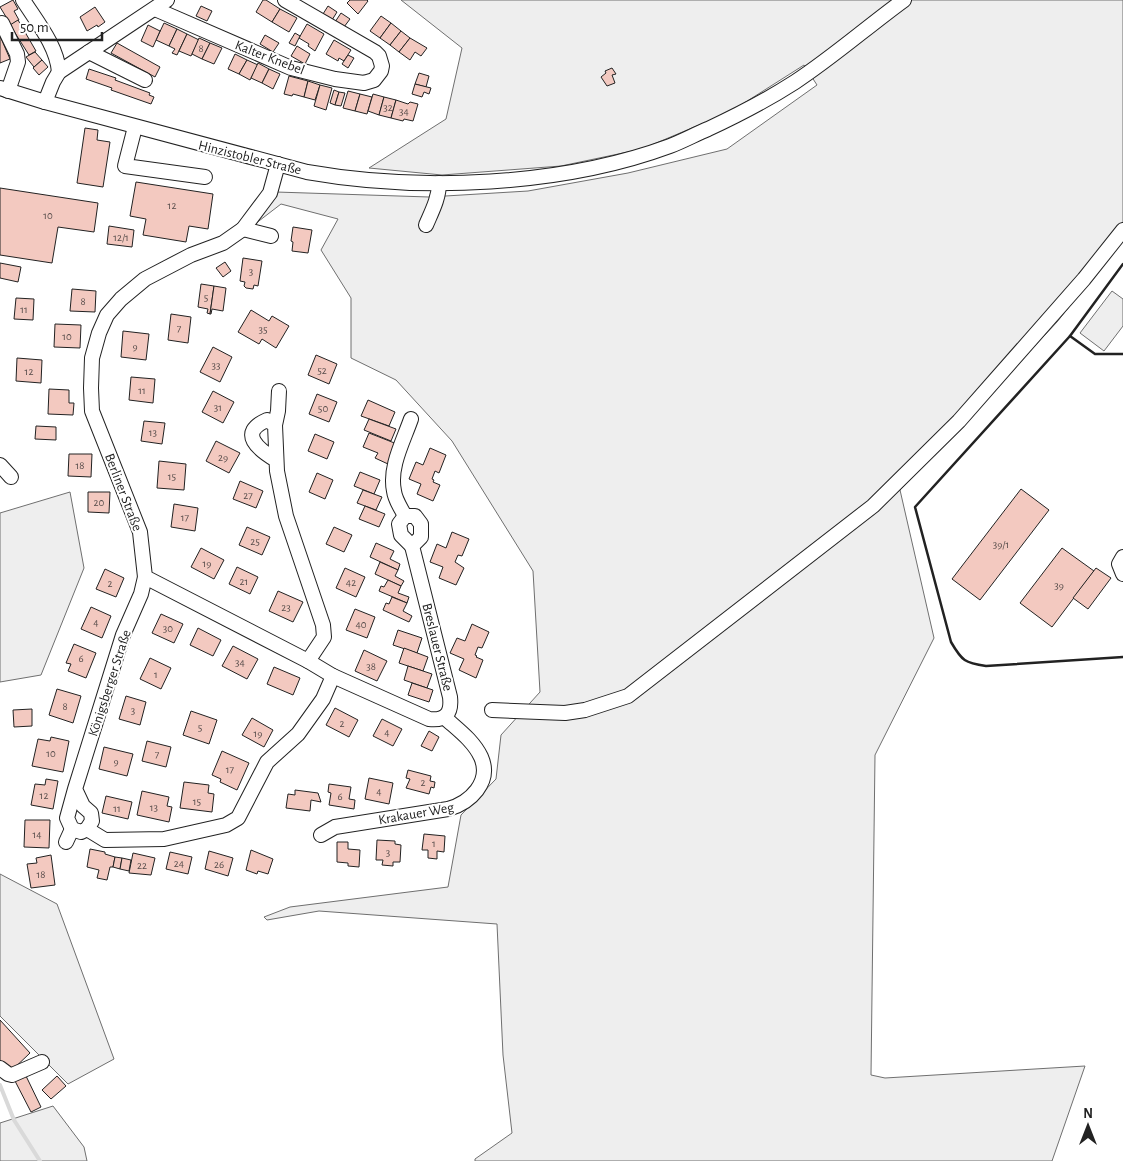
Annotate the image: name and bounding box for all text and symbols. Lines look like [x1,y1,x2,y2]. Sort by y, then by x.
scale bar [12,10,102,42]
text: 50 m [20,20,49,35]
street label: Kalter Knebel [233,38,306,78]
house number: 8 [198,43,204,54]
house number: 32 [383,102,393,113]
house number: 34 [399,106,409,117]
street label: Hinzistobler Straße [197,138,303,178]
house number: 12 [168,200,176,211]
house number: 10 [43,210,53,221]
house number: 12/1 [113,232,129,243]
house number: 3 [249,266,254,277]
house number: 5 [204,292,209,303]
house number: 8 [80,296,86,307]
house number: 11 [20,304,28,315]
house number: 7 [177,323,182,334]
house number: 35 [258,324,268,335]
house number: 10 [62,331,72,342]
house number: 9 [132,341,138,352]
house number: 33 [211,360,221,371]
house number: 52 [317,365,327,376]
house number: 12 [25,366,33,377]
house number: 11 [138,385,146,396]
house number: 31 [214,402,222,413]
house number: 50 [318,403,328,414]
house number: 13 [149,427,158,438]
street label: Berliner Straße [102,452,144,533]
house number: 29 [218,452,228,463]
house number: 18 [76,460,85,471]
house number: 15 [168,471,177,482]
house number: 27 [243,490,253,501]
house number: 20 [94,497,105,508]
house number: 17 [181,512,190,523]
house number: 25 [250,536,260,547]
house number: 39/1 [993,539,1009,550]
house number: 19 [203,558,211,569]
house number: 21 [240,576,248,587]
house number: 42 [346,577,356,588]
house number: 2 [107,578,113,589]
house number: 39 [1054,580,1064,591]
house number: 23 [281,602,291,613]
street label: Breslauer Straße [419,602,455,693]
house number: 4 [93,617,99,628]
house number: 40 [355,619,367,630]
house number: 30 [163,623,173,634]
street label: Königsberger Straße [86,628,134,738]
house number: 6 [78,653,84,664]
house number: 34 [235,657,245,668]
house number: 38 [366,661,376,672]
house number: 1 [154,669,158,680]
house number: 8 [62,701,68,712]
house number: 3 [131,705,136,716]
house number: 2 [339,718,345,729]
house number: 5 [198,722,203,733]
house number: 4 [384,727,390,738]
house number: 19 [254,728,262,739]
house number: 10 [46,748,56,759]
house number: 7 [155,749,160,760]
house number: 9 [113,756,119,767]
house number: 17 [226,764,235,775]
house number: 2 [420,777,426,788]
house number: 4 [376,786,382,797]
house number: 12 [40,790,48,801]
house number: 6 [337,791,343,802]
house number: 15 [193,796,202,807]
street label: Krakauer Weg [377,800,455,828]
house number: 13 [150,802,159,813]
house number: 11 [113,803,121,814]
house number: 14 [32,829,42,840]
house number: 1 [432,838,436,849]
house number: 3 [386,847,391,858]
house number: 24 [174,858,184,869]
house number: 26 [214,859,224,870]
house number: 22 [137,860,147,871]
house number: 18 [37,869,46,880]
north arrow [1063,1101,1113,1151]
text: N [1083,1107,1093,1121]

